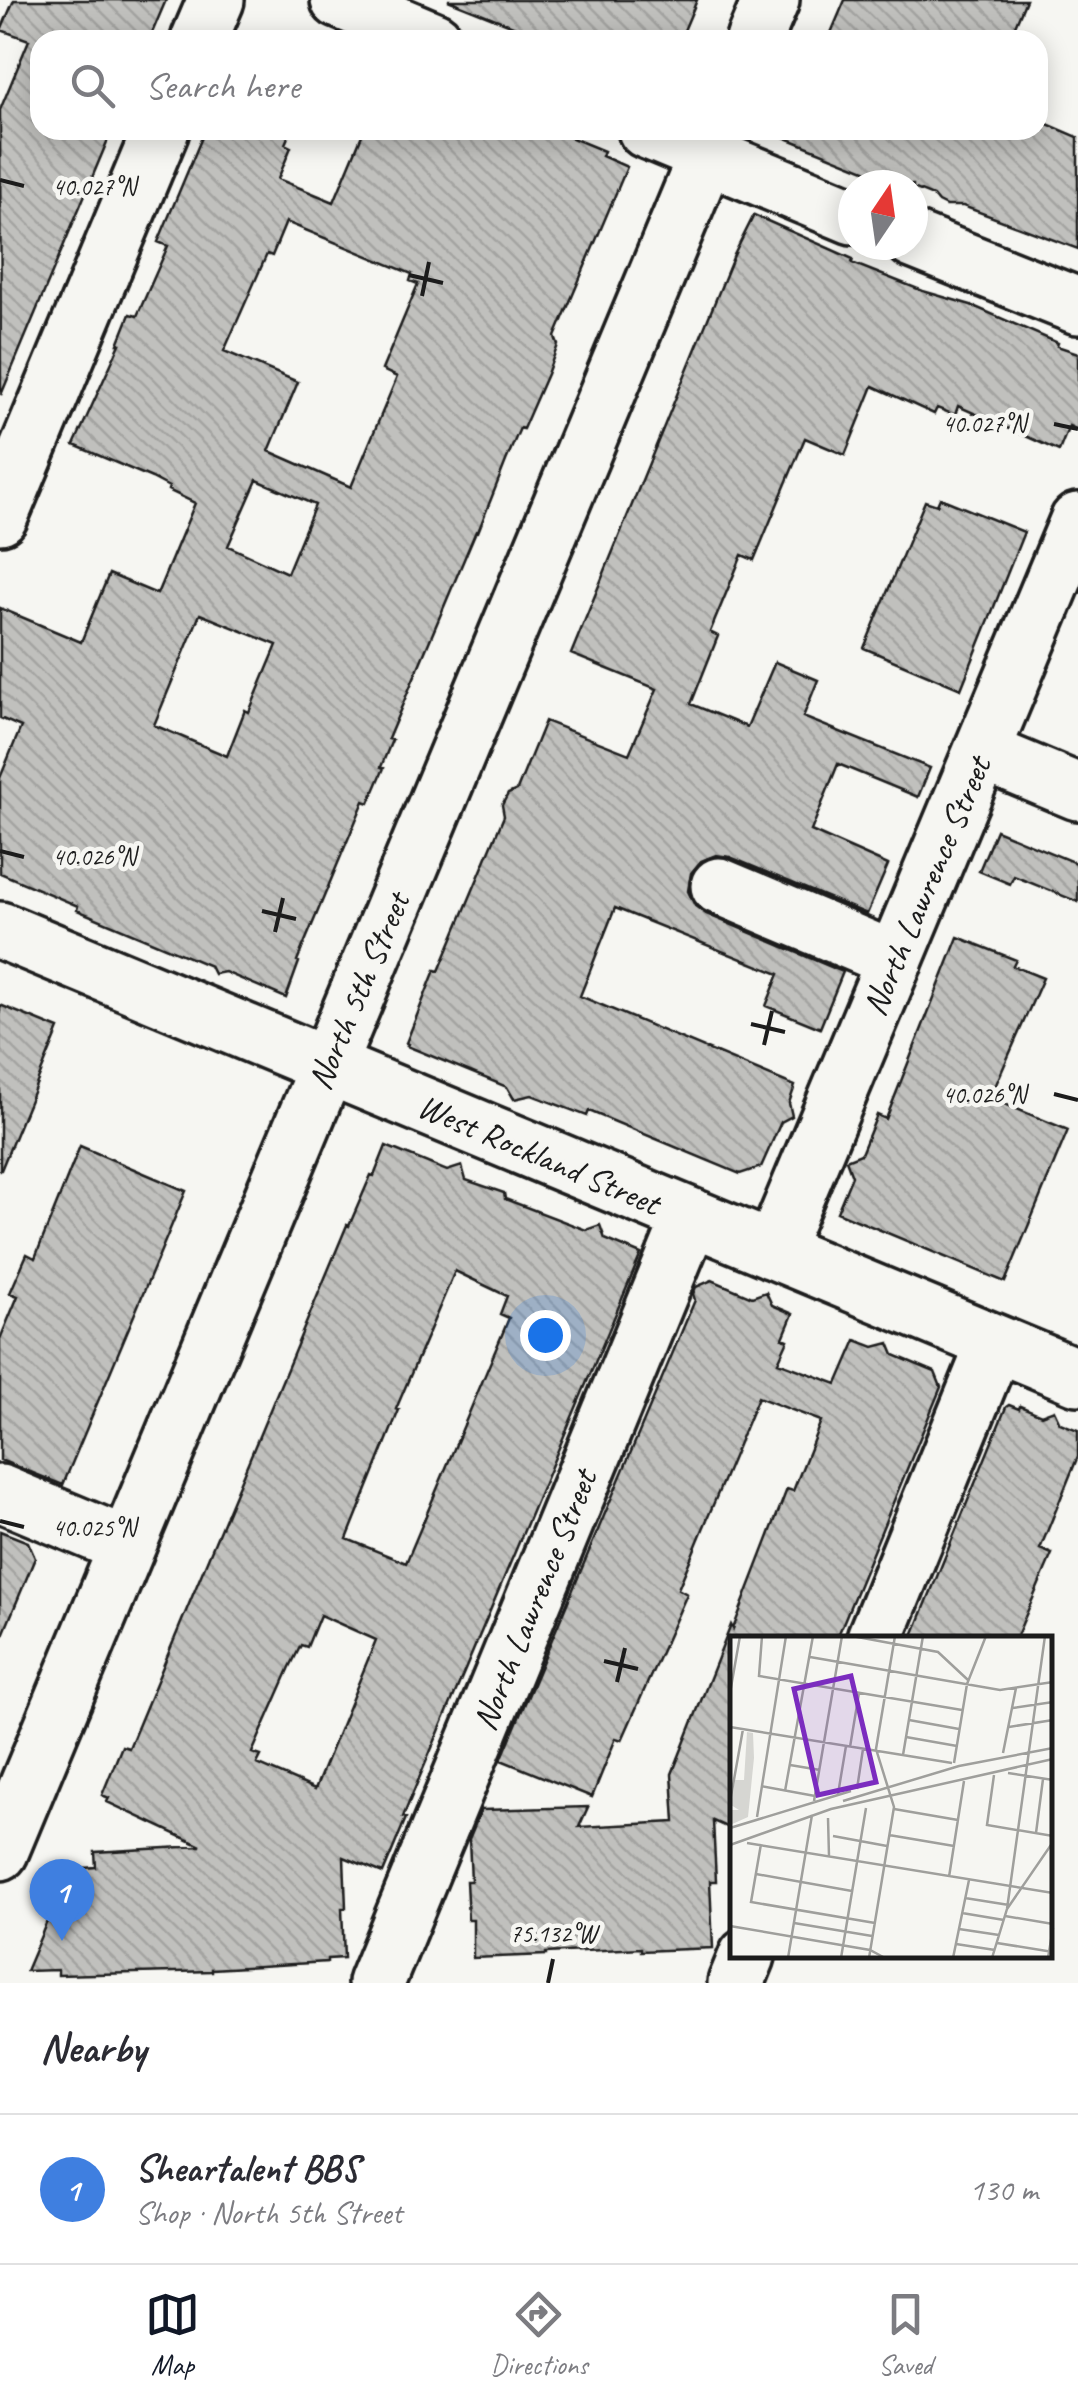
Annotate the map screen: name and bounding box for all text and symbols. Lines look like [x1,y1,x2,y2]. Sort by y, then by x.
search box [30,30,1048,140]
icon: search [65,58,120,113]
text: Search here [145,62,300,109]
north arrow [838,170,928,260]
text: 40.027°N [52,171,140,203]
text: 40.027°N [942,408,1030,440]
street label: North Lawrence Street [852,747,1003,1022]
text: 40.026°N [52,841,140,873]
street label: North 5th Street [297,883,421,1096]
text: 40.026°N [942,1079,1030,1111]
street label: West Rockland Street [411,1083,670,1227]
your location [520,1310,571,1361]
street label: North Lawrence Street [462,1460,608,1737]
text: 40.025°N [52,1512,140,1544]
inset map [730,1636,1053,1958]
pin: 1 [30,1858,94,1941]
text: 75.132°W [510,1918,600,1950]
text: Nearby [40,2022,146,2075]
text: Sheartalent BBS [135,2145,359,2192]
text: 1 [65,2169,80,2210]
text: 130 m [969,2169,1038,2210]
text: Shop · North 5th Street [135,2192,402,2233]
tab: Map [145,2287,200,2382]
tab: Directions [490,2287,588,2382]
tab: Saved [878,2287,933,2382]

